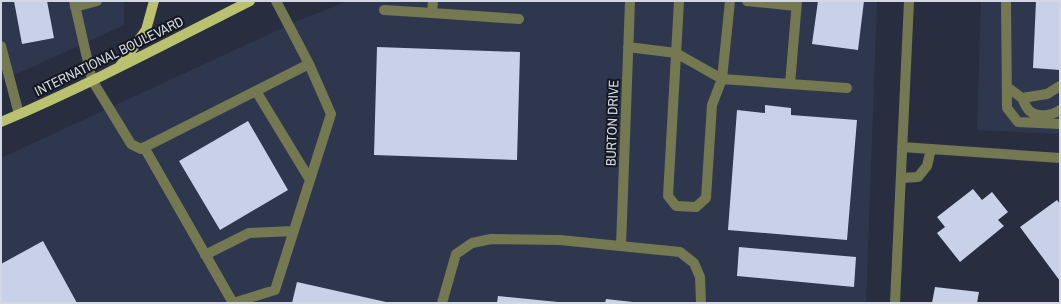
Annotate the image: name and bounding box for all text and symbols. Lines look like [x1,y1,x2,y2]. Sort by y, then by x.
street label: INTERNATIONAL BOULEVARD [31,12,187,100]
street label: BURTON DRIVE [601,80,623,166]

